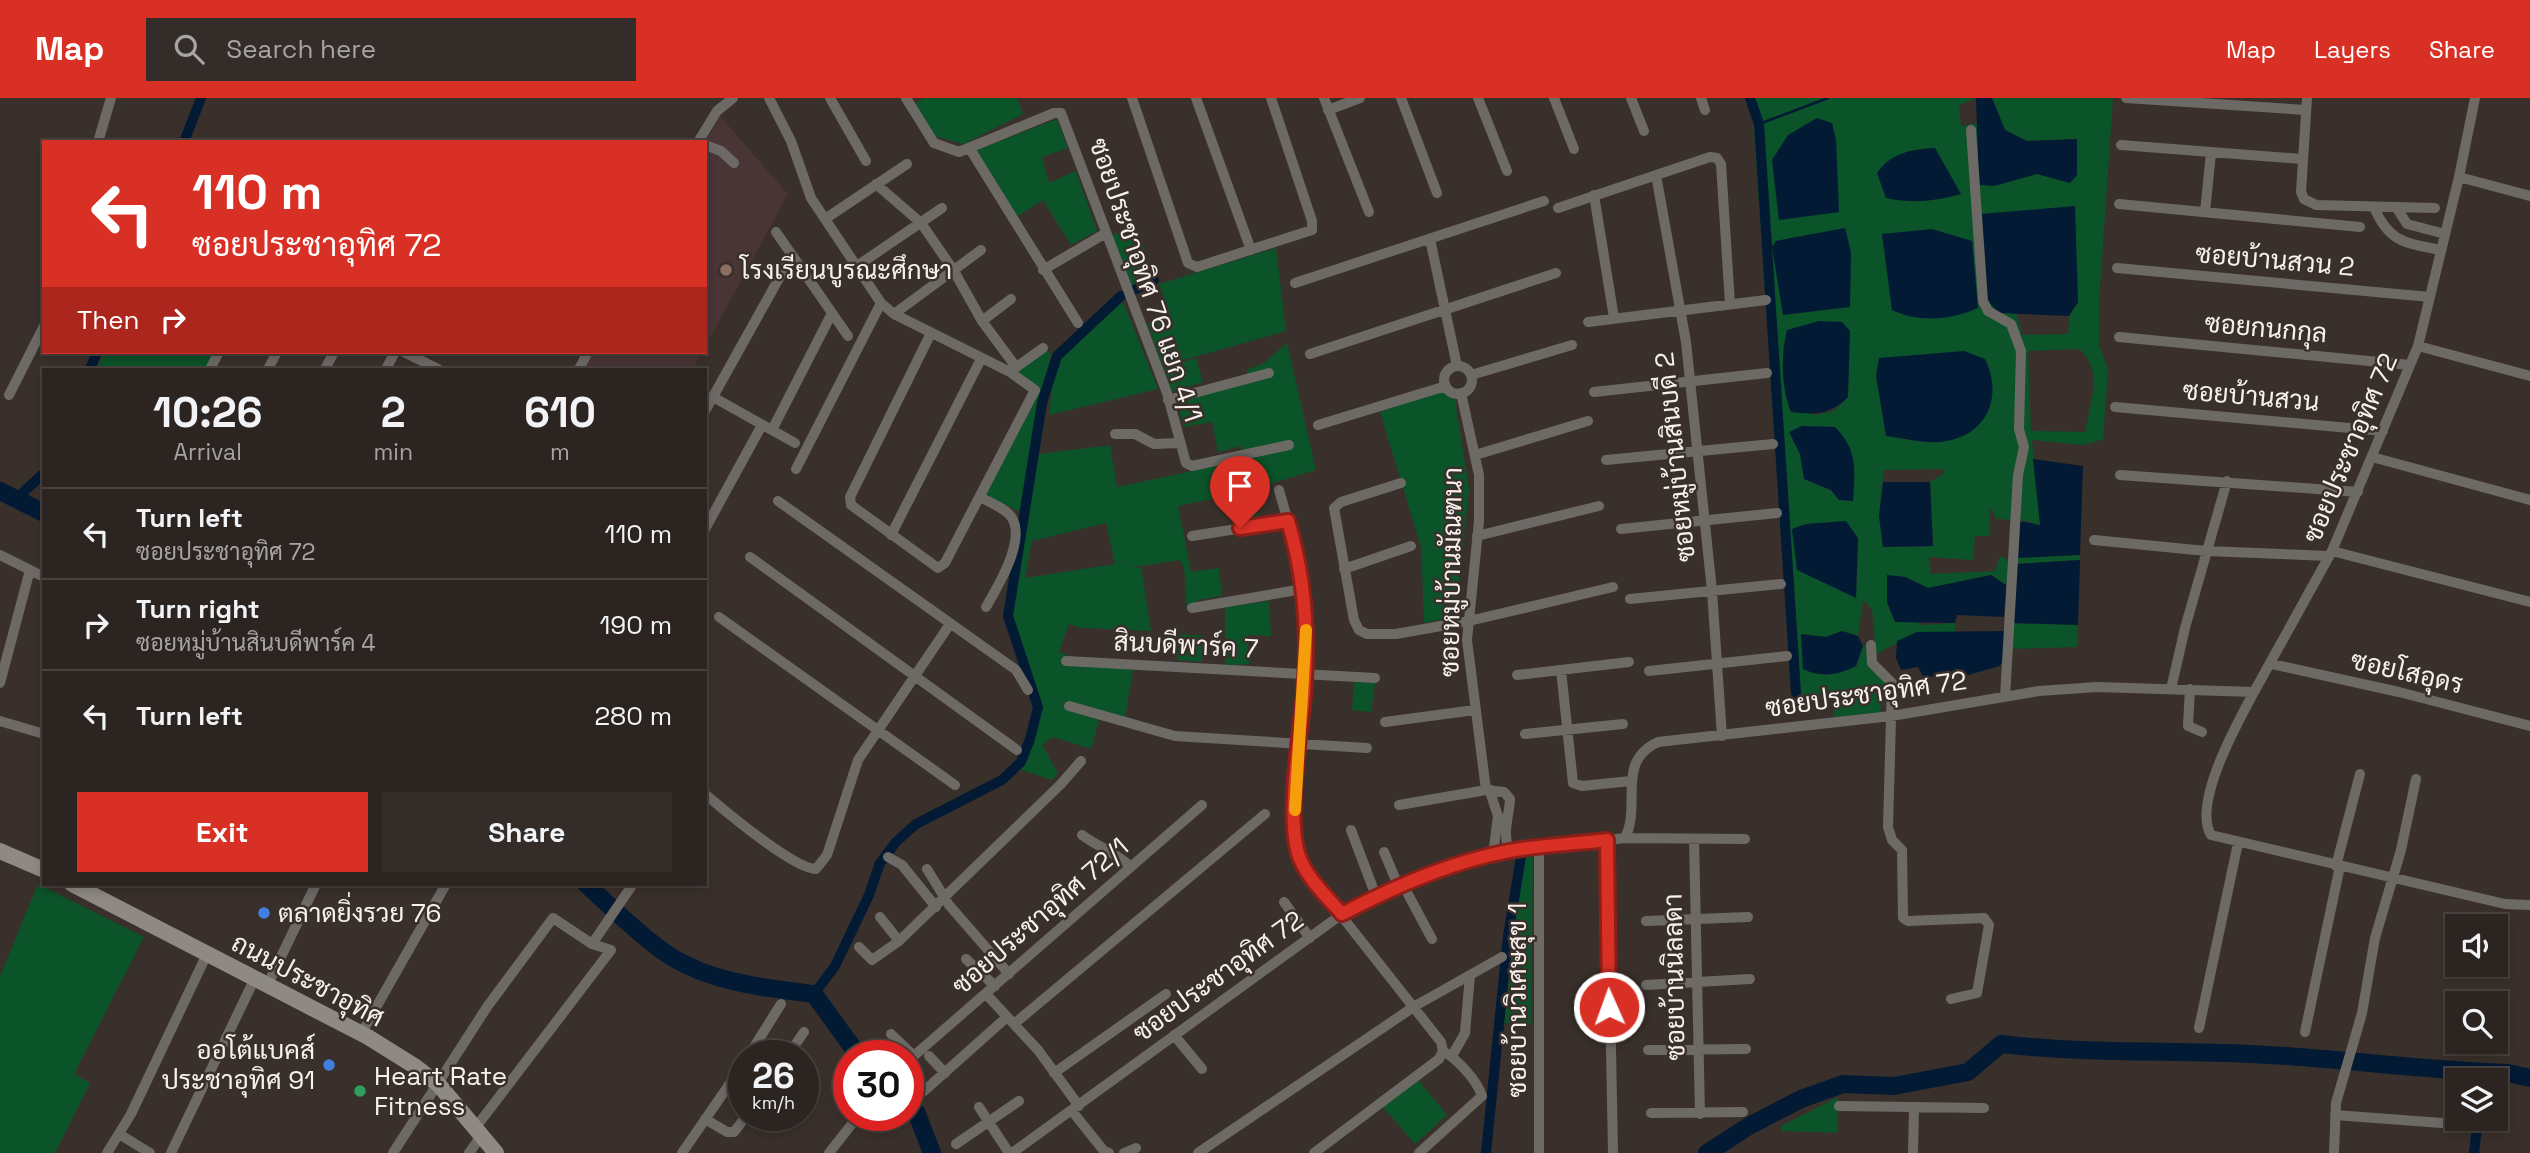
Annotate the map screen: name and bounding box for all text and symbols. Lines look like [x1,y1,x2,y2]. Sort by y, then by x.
search box [146,18,636,81]
text: Map [35,28,104,70]
icon: search [170,30,208,68]
text: Search here [226,32,376,66]
text: Map [2226,34,2276,65]
text: Layers [2314,34,2391,65]
text: Share [2429,34,2495,65]
street label: ซอยประชาอุทิศ 76 แยก 4/1 [1080,134,1211,427]
text: 110 m [192,161,322,223]
icon: left [77,168,168,259]
text: ซอยประชาอุทิศ 72 [192,225,442,265]
street label: ซอยบ้านสวน 2 [2194,236,2356,284]
place label: โรงเรียนบูรณะศึกษา [738,253,952,288]
marker: โรงเรียนบูรณะศึกษา [718,262,734,278]
icon: right [154,301,192,339]
text: Then [77,303,140,337]
street label: ซอยกนกกุล [2203,306,2329,351]
street label: ซอยประชาอุทิศ 72 [2295,348,2406,548]
street label: ซอยหมู่บ้านสินบดี 2 [1647,350,1704,564]
street label: ซอยบ้านสวน [2181,373,2321,419]
text: 10:26 [153,386,263,439]
text: 2 [381,386,406,439]
text: 610 [524,386,596,439]
text: Arrival [174,437,242,467]
text: min [374,437,413,467]
text: m [550,437,570,467]
pin [1210,456,1270,528]
icon: arrive [1221,467,1259,505]
street label: ซอยหมู่บ้านมัณฑนา [1432,467,1471,677]
text: Turn left [136,501,243,535]
icon: left [77,515,115,553]
text: 110 m [605,517,672,551]
text: ซอยประชาอุทิศ 72 [136,537,315,567]
text: Turn right [136,592,260,626]
icon: right [77,606,115,644]
text: 190 m [600,608,672,642]
street label: สินบดีพาร์ค 7 [1113,624,1259,666]
text: ซอยหมู่บ้านสินบดีพาร์ค 4 [136,628,376,658]
street label: ซอยโสอุดร [2347,643,2467,702]
street label: ซอยประชาอุทิศ 72 [1763,663,1969,726]
icon: left [77,697,115,735]
text: Turn left [136,699,243,733]
text: 280 m [594,699,672,733]
button: Exit [77,792,368,872]
button: Share [382,792,672,872]
street label: ซอยประชาอุทิศ 72/1 [945,830,1136,1003]
place label: ตลาดยิ่งรวย 76 [278,892,441,930]
street label: ซอยบ้านนิลลดา [1656,893,1692,1061]
street label: ซอยประชาอุทิศ 72 [1126,903,1311,1050]
street label: ซอยบ้านวิเศษสุข 1 [1500,903,1535,1097]
marker: ตลาดยิ่งรวย 76 [256,905,272,921]
map controls [2445,914,2508,1131]
button: sound [2445,914,2508,977]
street label: ถนนประชาอุทิศ [225,926,390,1035]
position arrow [1572,970,1646,1044]
button: search [2445,991,2508,1054]
place label: ออโต้แบคส์ ประชาอุทิศ 91 [162,1033,315,1098]
speed limit sign: 30 [833,1040,924,1131]
text: 26 [752,1054,795,1098]
marker: ออโต้แบคส์ ประชาอุทิศ 91 [321,1057,337,1073]
place label: Heart Rate Fitness [374,1059,507,1123]
button: layers [2445,1068,2508,1131]
marker: Heart Rate Fitness [352,1083,368,1099]
text: km/h [752,1091,795,1114]

